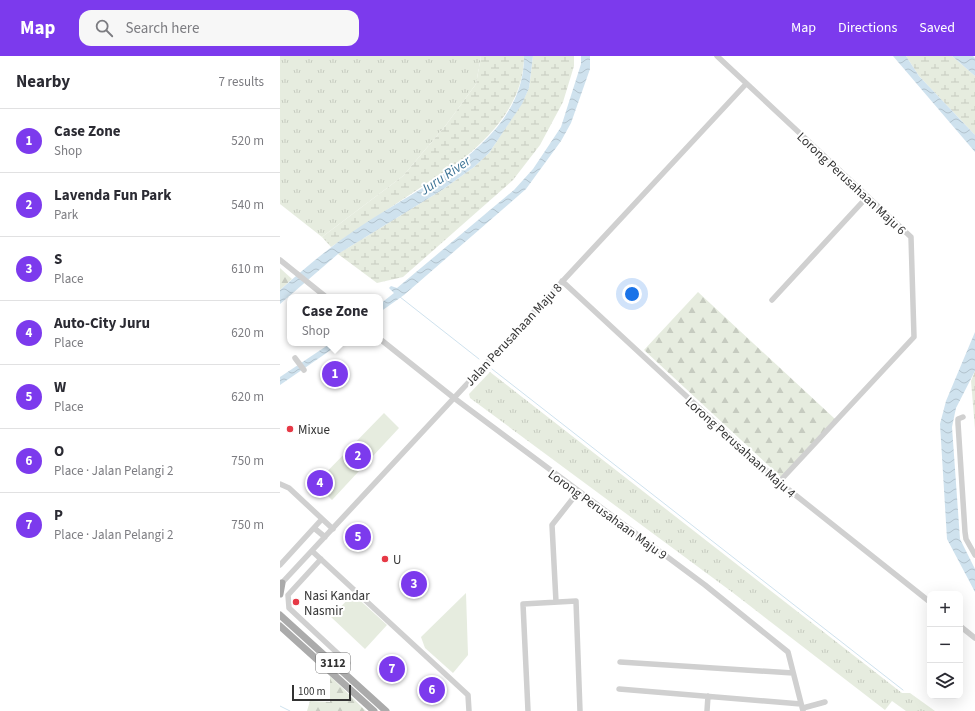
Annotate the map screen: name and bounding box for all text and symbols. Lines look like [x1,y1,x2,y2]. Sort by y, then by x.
search box [79,10,359,46]
text: Map [20,15,55,42]
icon: search [93,17,115,39]
text: Search here [125,18,199,39]
text: Map [791,18,816,38]
text: Directions [838,18,897,38]
text: Saved [919,18,955,38]
text: Nearby [16,70,70,94]
text: 7 results [219,73,264,91]
text: Case Zone [54,121,121,142]
street label: Lorong Perusahaan Maju 6 [793,128,910,239]
text: 1 [26,132,32,150]
text: 520 m [231,132,264,150]
text: Shop [54,142,82,160]
water label: Juru River [415,151,476,201]
text: Lavenda Fun Park [54,185,171,206]
text: 2 [26,196,32,214]
text: 540 m [231,196,264,214]
text: Park [54,206,78,224]
text: S [54,249,62,270]
text: 3 [26,260,32,278]
text: 610 m [231,260,264,278]
text: Place [54,270,83,288]
street label: Jalan Perusahaan Maju 8 [461,279,566,390]
your location [622,284,642,304]
popup [287,294,383,346]
text: Case Zone [302,301,368,322]
text: Auto-City Juru [54,313,150,334]
text: Shop [302,322,330,340]
text: 4 [26,324,32,342]
text: 620 m [231,324,264,342]
text: Place [54,334,83,352]
pin: 1 [322,359,348,389]
text: W [54,377,66,398]
text: 5 [26,388,32,406]
text: 620 m [231,388,264,406]
street label: Lorong Perusahaan Maju 4 [681,393,800,503]
text: Place [54,398,83,416]
place label: Mixue [298,421,330,439]
marker: Mixue [285,424,295,434]
text: O [54,441,64,462]
pin: 2 [345,441,371,471]
text: 6 [26,452,32,470]
text: 750 m [231,452,264,470]
text: Place · Jalan Pelangi 2 [54,462,173,480]
street label: Lorong Perusahaan Maju 9 [544,465,671,564]
pin: 4 [307,468,333,498]
text: P [54,505,63,526]
text: 7 [26,516,32,534]
text: 750 m [231,516,264,534]
pin: 5 [345,522,371,552]
text: Place · Jalan Pelangi 2 [54,526,173,544]
place label: U [393,551,401,569]
marker: U [380,554,390,564]
pin: 3 [401,569,427,599]
place label: Nasi Kandar Nasmir [304,587,370,620]
map controls [927,591,963,699]
button: + [927,591,963,627]
marker: Nasi Kandar Nasmir [291,597,301,607]
button: − [927,627,963,663]
road number: 3112 [316,653,350,673]
pin: 7 [379,654,405,684]
button: layers [927,663,963,699]
pin: 6 [419,675,445,705]
scale bar [292,683,351,702]
text: 100 m [298,684,326,699]

